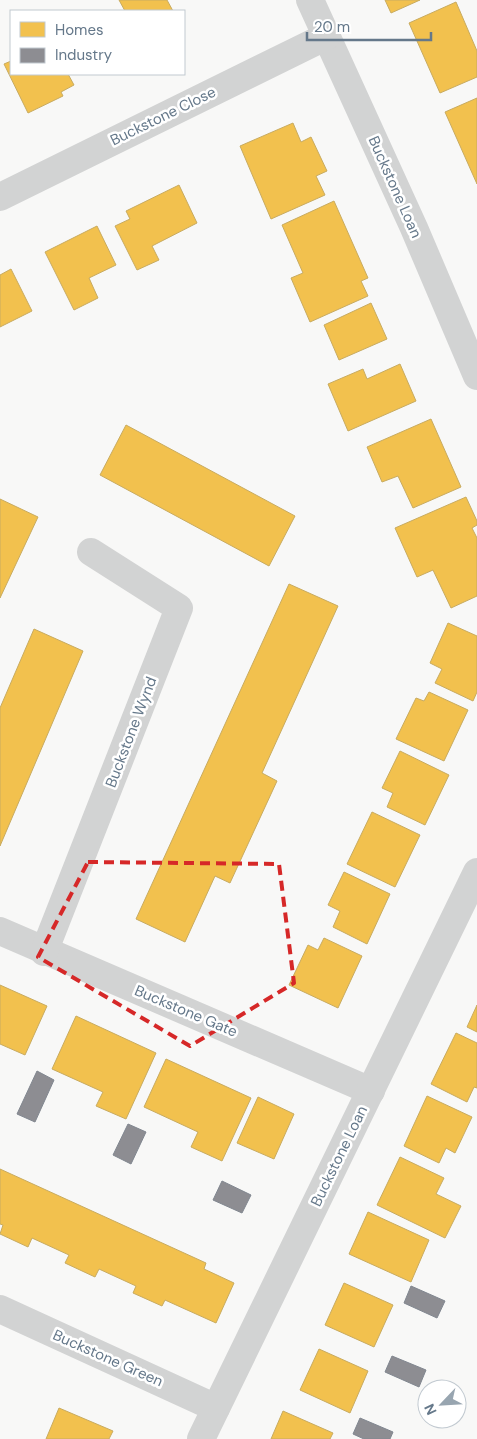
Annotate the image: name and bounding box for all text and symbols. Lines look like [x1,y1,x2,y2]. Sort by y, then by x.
legend [10,10,185,75]
scale bar [307,10,431,42]
text: 20 m [314,17,350,37]
text: Homes [55,20,104,40]
text: Industry [55,45,113,65]
street label: Buckstone Close [107,82,219,150]
street label: Buckstone Loan [364,133,426,241]
street label: Buckstone Wynd [101,674,161,790]
street label: Buckstone Gate [132,980,240,1042]
street label: Buckstone Loan [306,1102,372,1210]
street label: Buckstone Green [50,1325,166,1391]
north arrow [417,1379,467,1429]
text: N [420,1401,441,1418]

